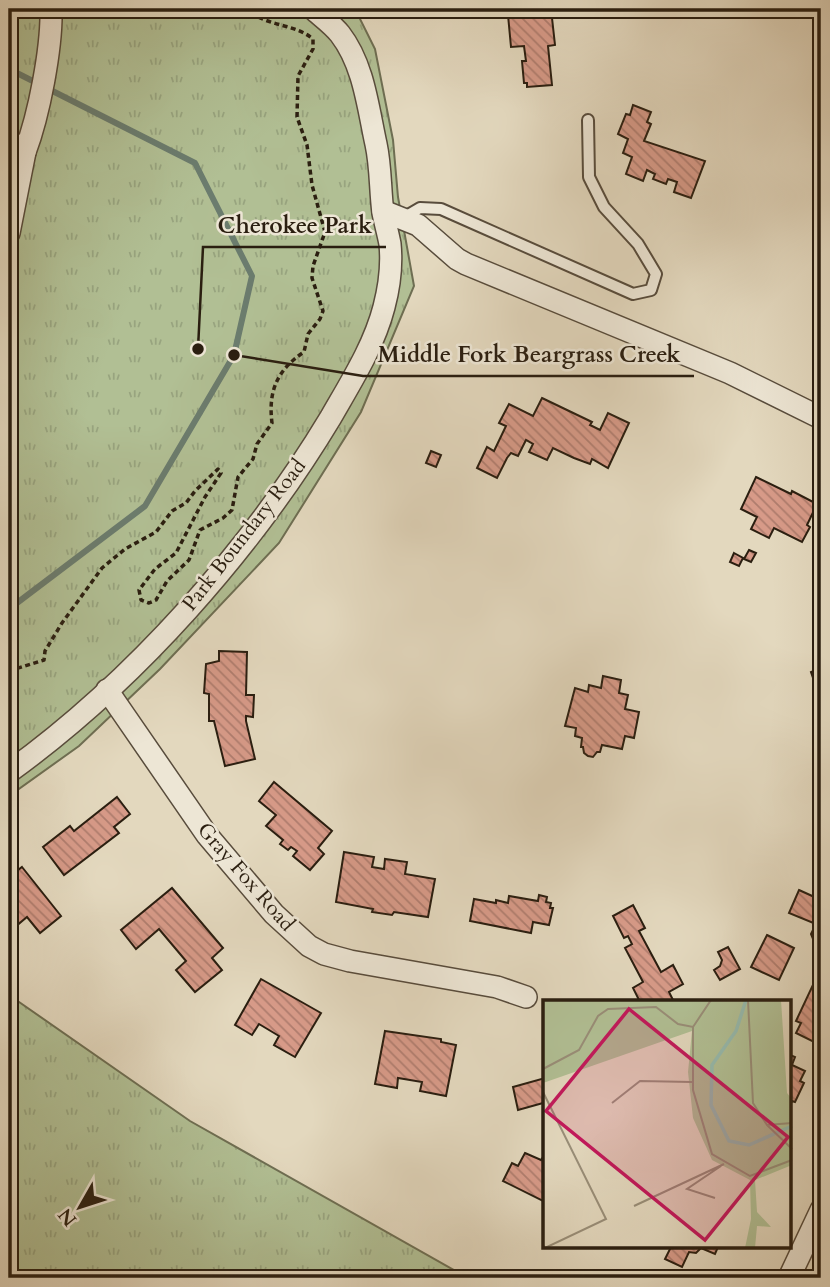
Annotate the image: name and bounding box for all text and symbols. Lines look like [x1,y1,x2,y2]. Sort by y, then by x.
callout: Cherokee Park [203,203,386,247]
text: Cherokee Park [218,210,373,241]
callout: Middle Fork Beargrass Creek [363,332,694,376]
text: Middle Fork Beargrass Creek [377,339,681,370]
street label: Park Boundary Road [175,453,313,617]
street label: Gray Fox Road [191,816,301,938]
inset map [543,1000,792,1248]
north arrow [46,1172,116,1242]
text: N [52,1202,83,1232]

